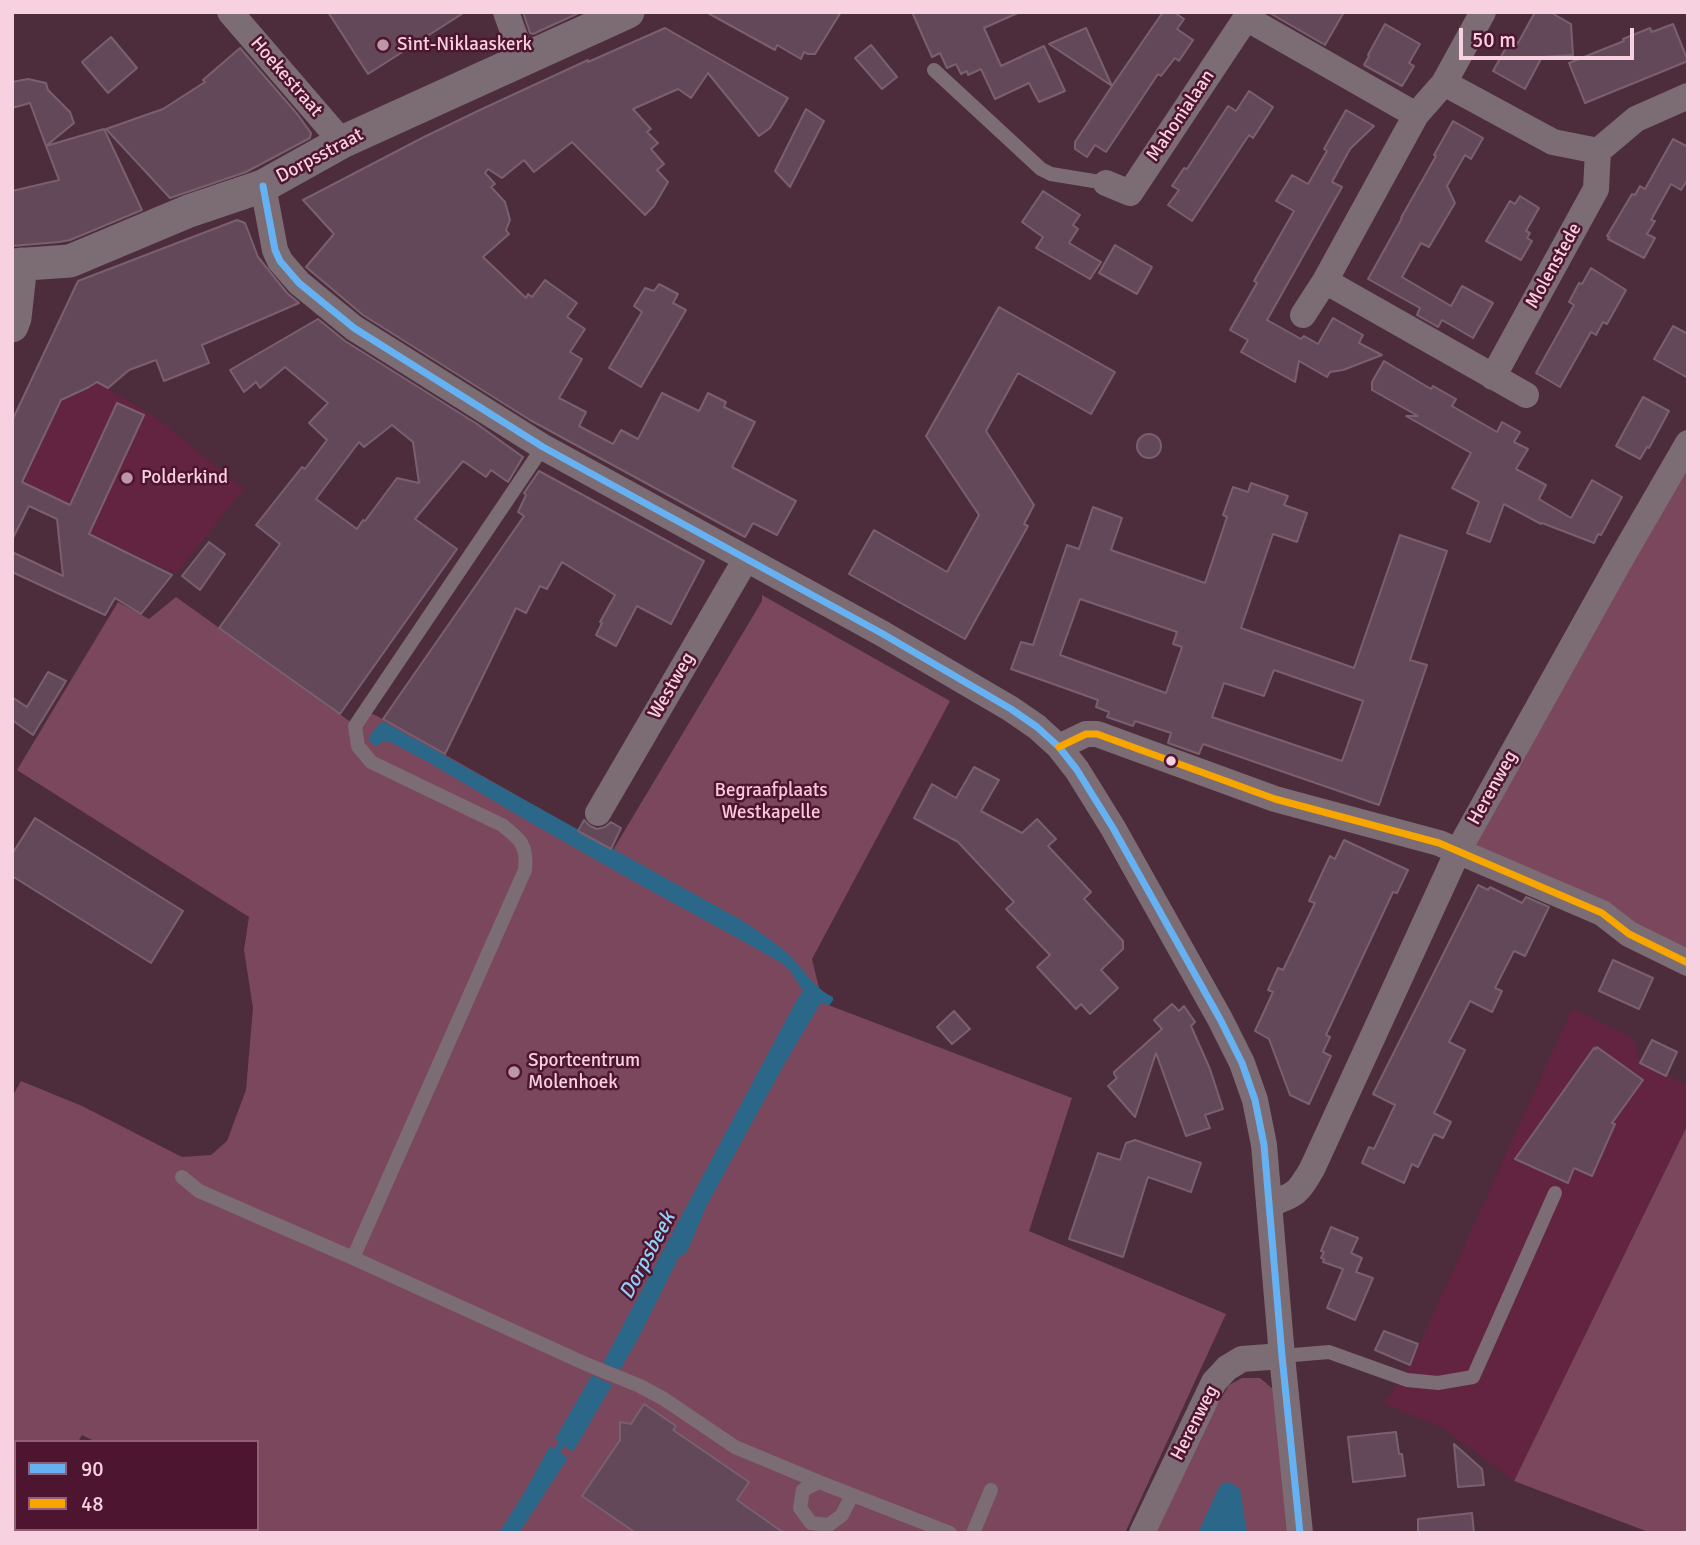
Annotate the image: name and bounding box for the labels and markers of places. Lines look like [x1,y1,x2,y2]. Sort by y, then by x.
place label: Sint-Niklaaskerk [397,34,532,56]
marker: Sint-Niklaaskerk [375,37,391,53]
place label: Polderkind [141,467,228,489]
marker: Polderkind [119,470,135,486]
unlabelled marker [1164,754,1178,768]
place label: Sportcentrum Molenhoek [528,1050,640,1094]
marker: Sportcentrum Molenhoek [506,1064,522,1080]

